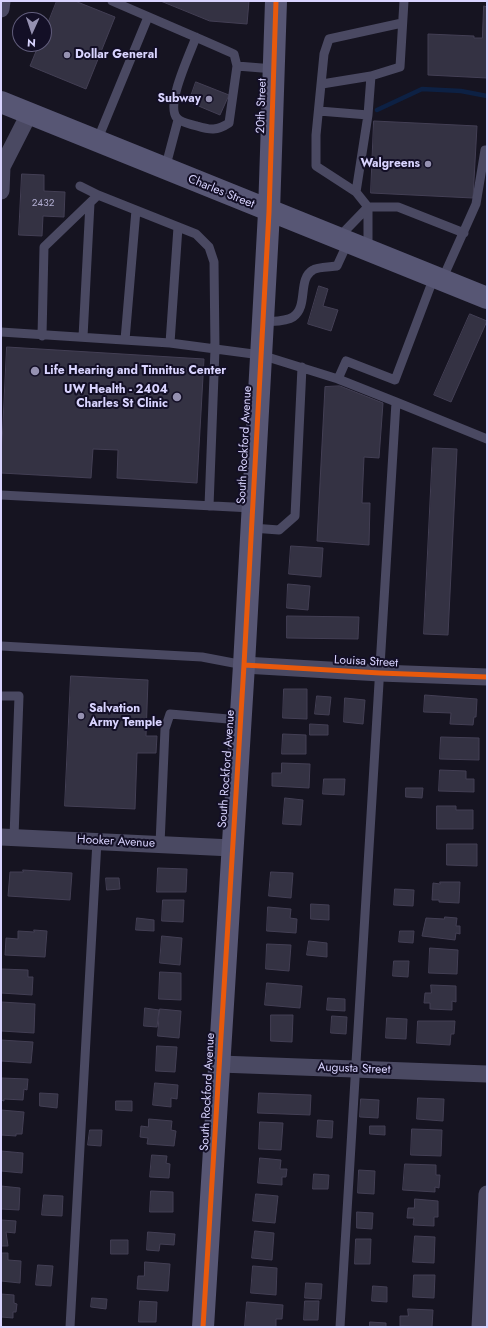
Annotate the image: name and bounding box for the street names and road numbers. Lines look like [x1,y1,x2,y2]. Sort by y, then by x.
street label: 20th Street [254,78,270,134]
street label: Charles Street [186,172,256,212]
street label: South Rockford Avenue [235,385,255,505]
street label: Louisa Street [334,653,398,671]
street label: South Rockford Avenue [216,709,238,829]
street label: Hooker Avenue [77,833,155,851]
street label: South Rockford Avenue [198,1032,218,1152]
street label: Augusta Street [317,1061,391,1077]

